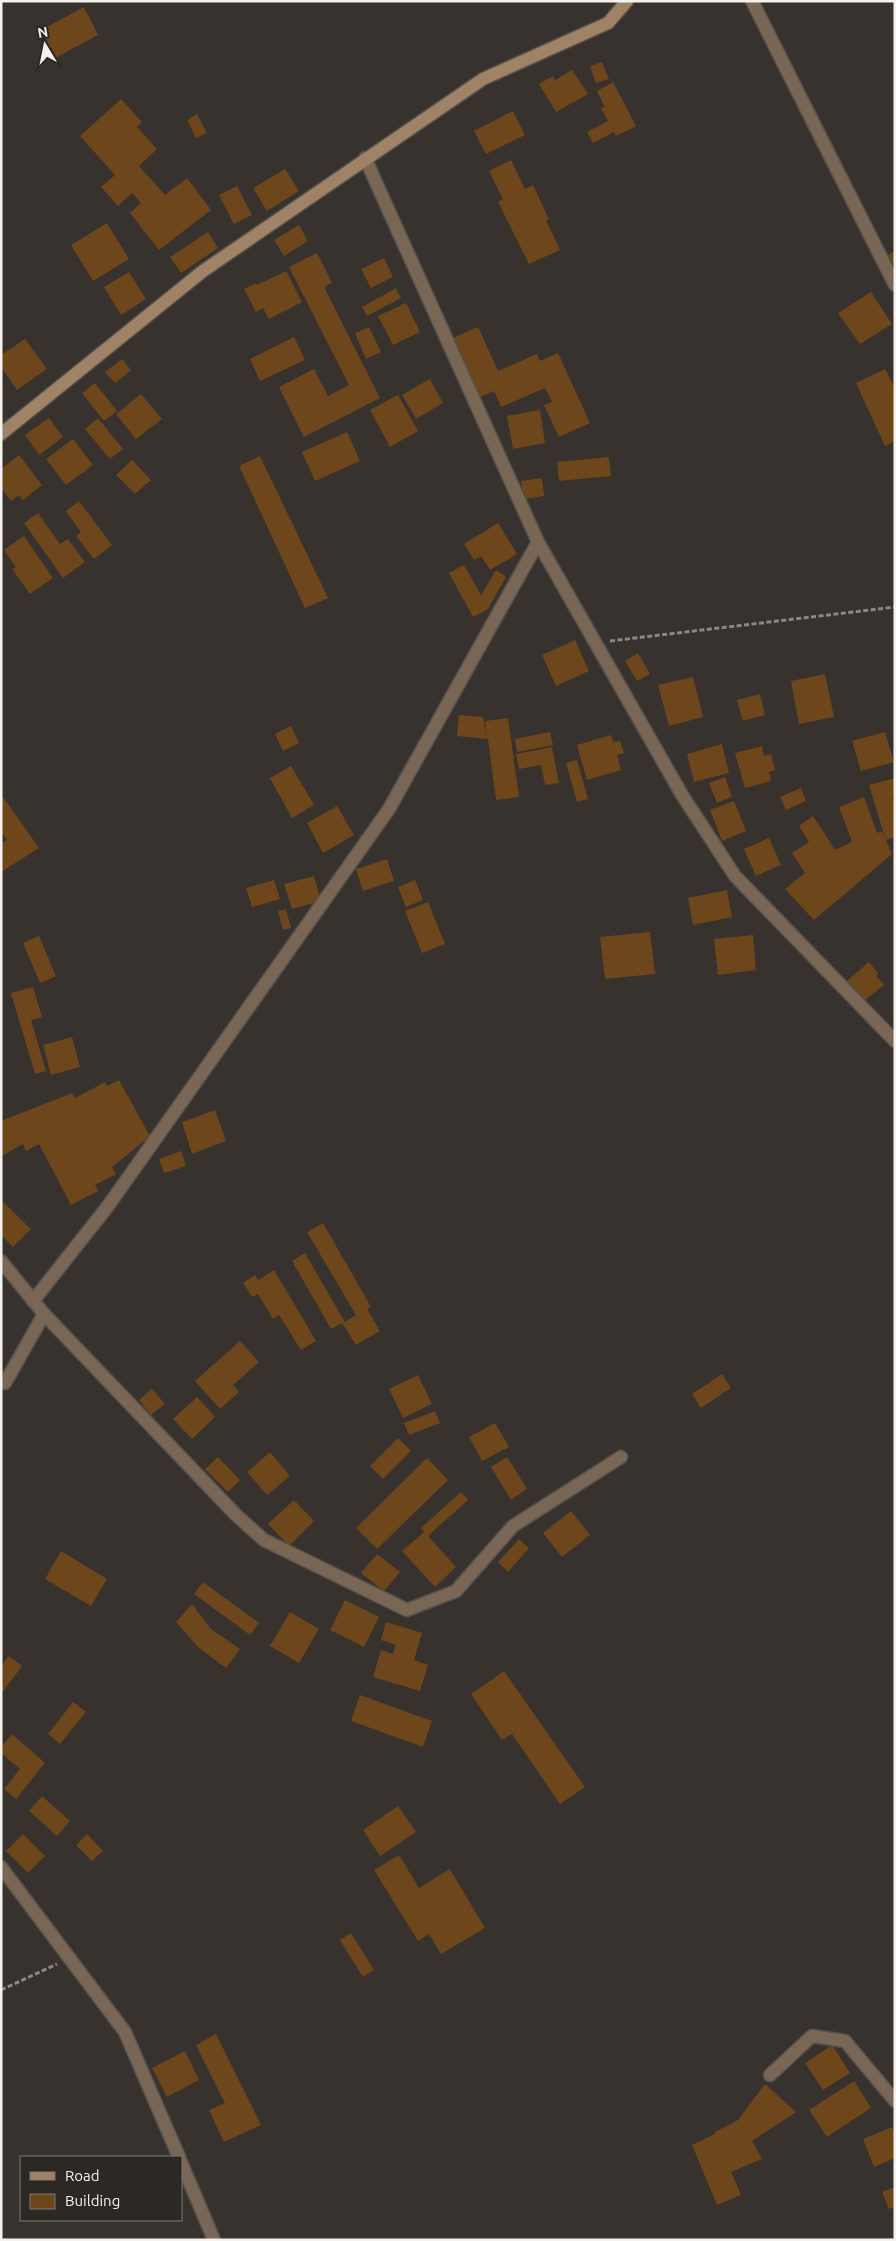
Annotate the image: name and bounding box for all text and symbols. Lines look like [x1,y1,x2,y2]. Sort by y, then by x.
north arrow [20,20,70,70]
text: N [36,23,49,41]
legend [20,2156,182,2221]
text: Road [65,2167,100,2184]
text: Building [65,2192,120,2209]

